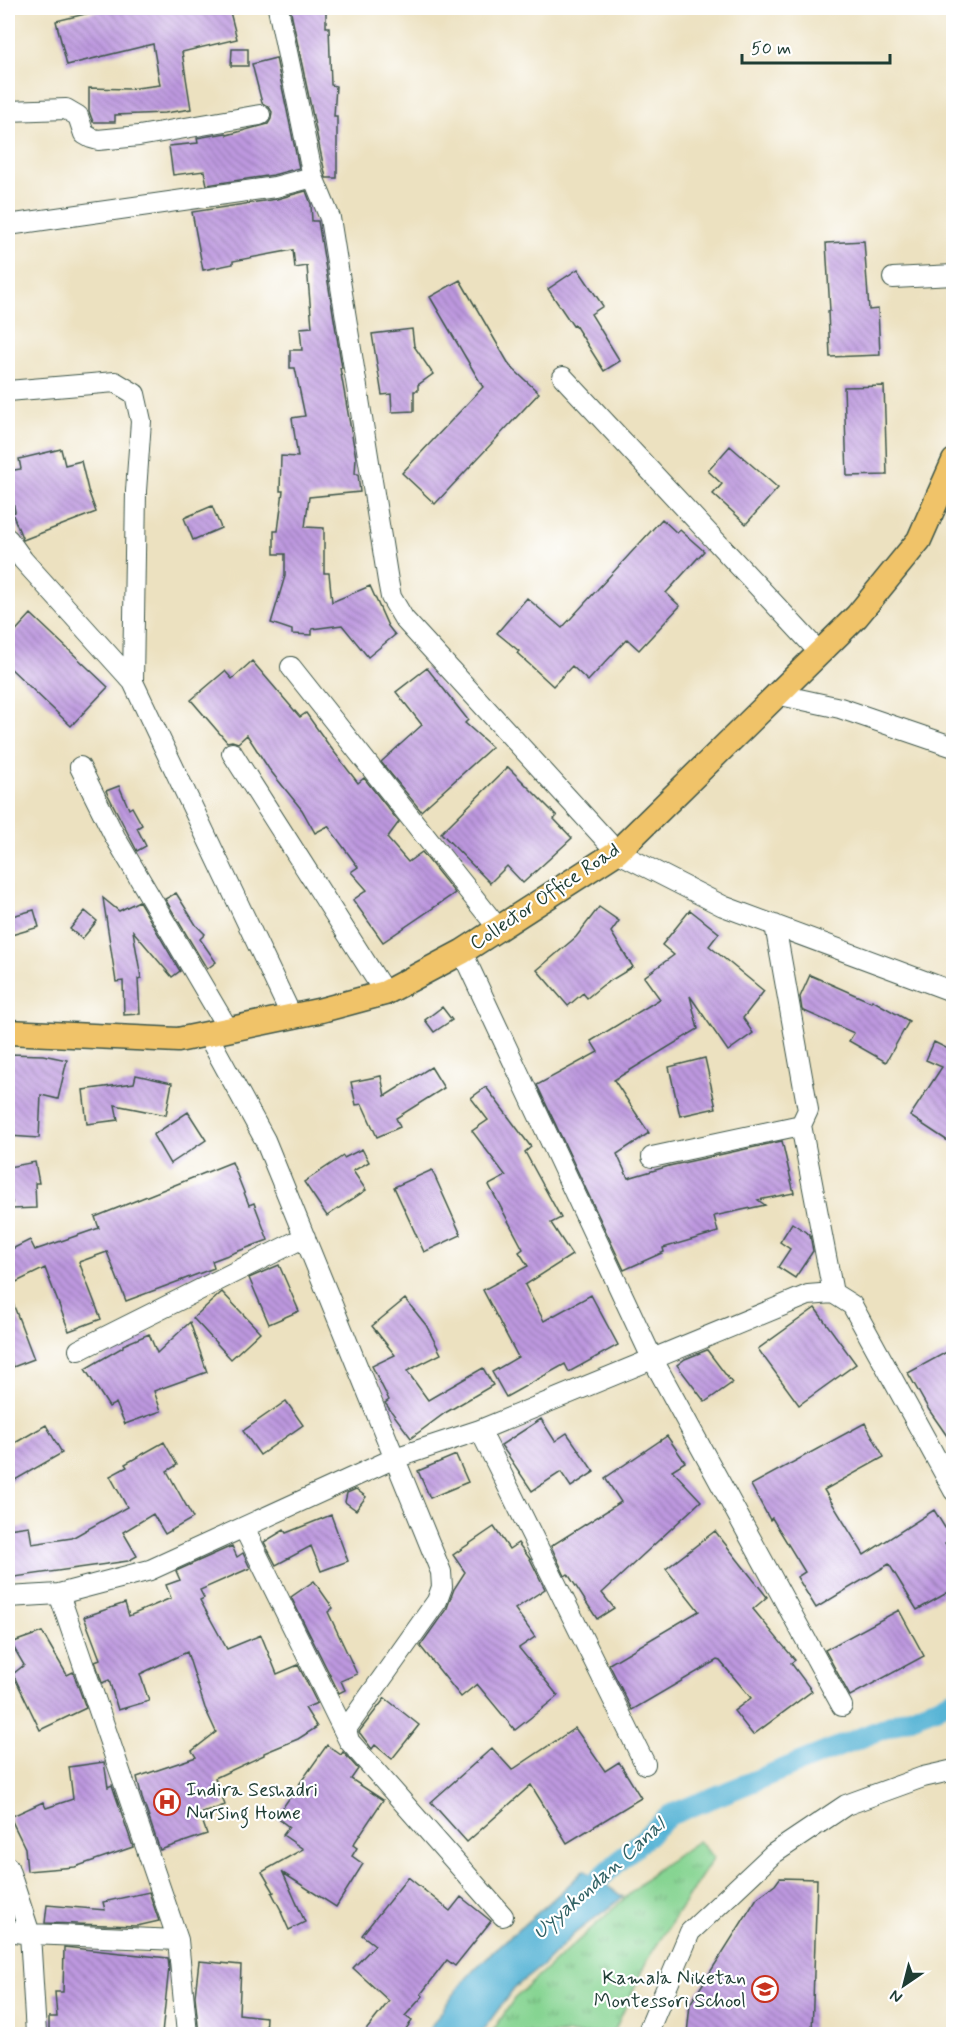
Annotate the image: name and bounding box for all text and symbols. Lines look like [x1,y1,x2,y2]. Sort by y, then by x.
scale bar [742,27,890,65]
text: 50 m [751,37,791,61]
street label: Collector Office Road [465,837,625,957]
place label: Indira Seshadri Nursing Home [186,1777,318,1829]
hospital icon: Indira Seshadri Nursing Home [152,1787,182,1817]
water label: Uyyakondan Canal [527,1810,674,1946]
north arrow [874,1955,934,2015]
place label: Kamala Niketan Montessori School [594,1965,746,2015]
school or university icon: Kamala Niketan Montessori School [750,1974,780,2004]
text: N [886,1984,907,2008]

